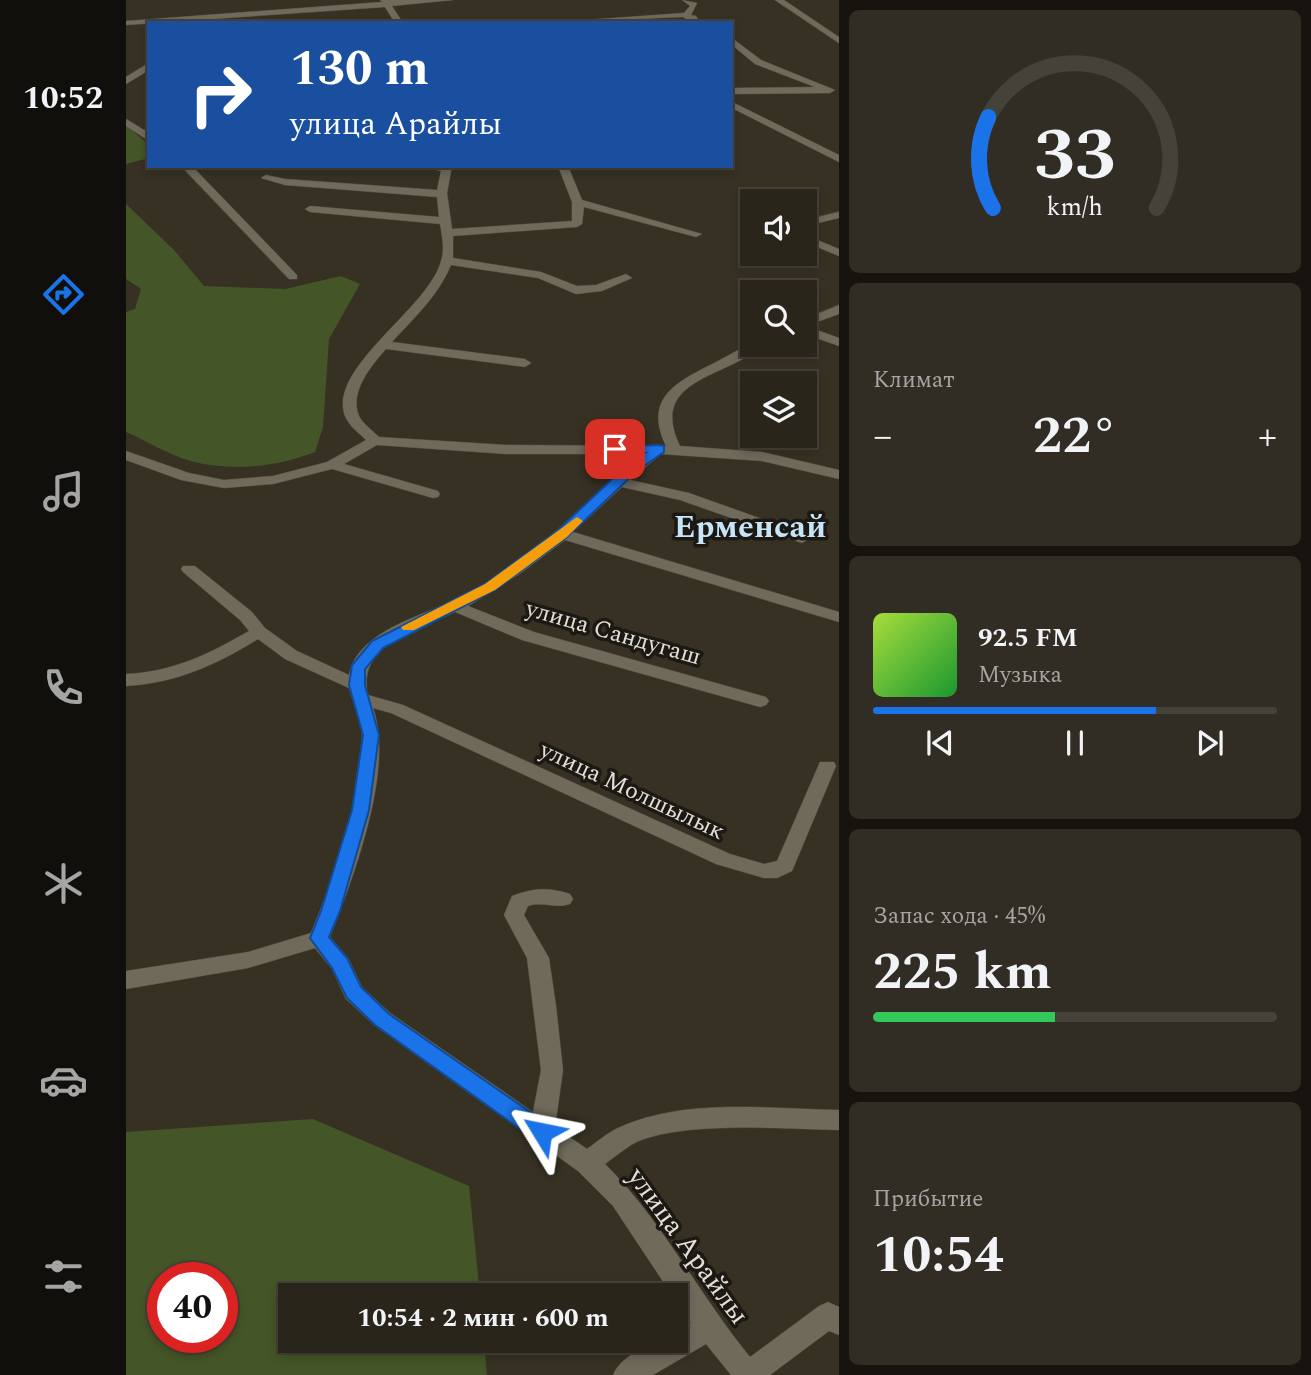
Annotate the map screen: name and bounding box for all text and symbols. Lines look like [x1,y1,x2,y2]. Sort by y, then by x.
text: 130 m [290,32,429,107]
icon: right [175,49,266,140]
text: 10:52 [23,74,103,123]
text: улица Арайлы [290,100,502,149]
text: 33 [1034,101,1116,212]
text: km/h [1047,188,1103,226]
map controls [740,189,817,448]
button: sound [740,189,817,266]
icon: directions [39,270,88,319]
button: search [740,280,817,357]
text: Климат [873,363,955,398]
button: layers [740,371,817,448]
text: 22° [1033,397,1117,476]
text: − [873,408,892,466]
text: + [1258,408,1277,466]
pin [585,419,645,479]
icon: arrive [596,430,634,468]
icon: music [39,467,88,516]
district label: Ерменсай [674,503,826,552]
street label: улица Сандугаш [520,591,705,675]
text: 92.5 FM [978,618,1078,658]
text: Музыка [978,658,1062,693]
icon: phone [39,663,88,712]
icon: previous [921,724,959,762]
icon: pause [1056,724,1094,762]
icon: next [1191,724,1229,762]
street label: улица Молшылык [533,732,730,850]
icon: climate [39,859,88,908]
text: Запас хода · 45% [873,899,1045,934]
text: 225 km [873,933,1052,1012]
icon: car [39,1056,88,1105]
position arrow [505,1095,579,1169]
street label: улица Арайлы [616,1158,760,1334]
text: Прибытие [873,1182,984,1217]
text: 10:54 [873,1216,1004,1295]
icon: filters [39,1252,88,1301]
speed limit sign: 40 [147,1262,238,1353]
text: 10:54 · 2 мин · 600 m [357,1298,609,1338]

